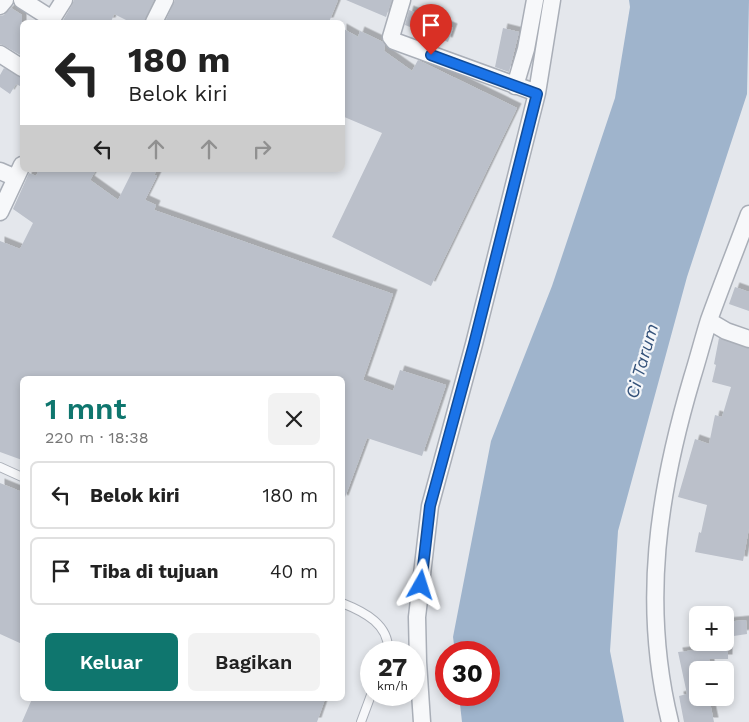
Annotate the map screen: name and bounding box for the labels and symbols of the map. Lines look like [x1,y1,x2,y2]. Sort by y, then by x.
pin [410,4,452,55]
water label: Ci Tarum [621,321,662,401]
position arrow [394,558,446,610]
speed limit sign: 30 [435,641,500,706]

